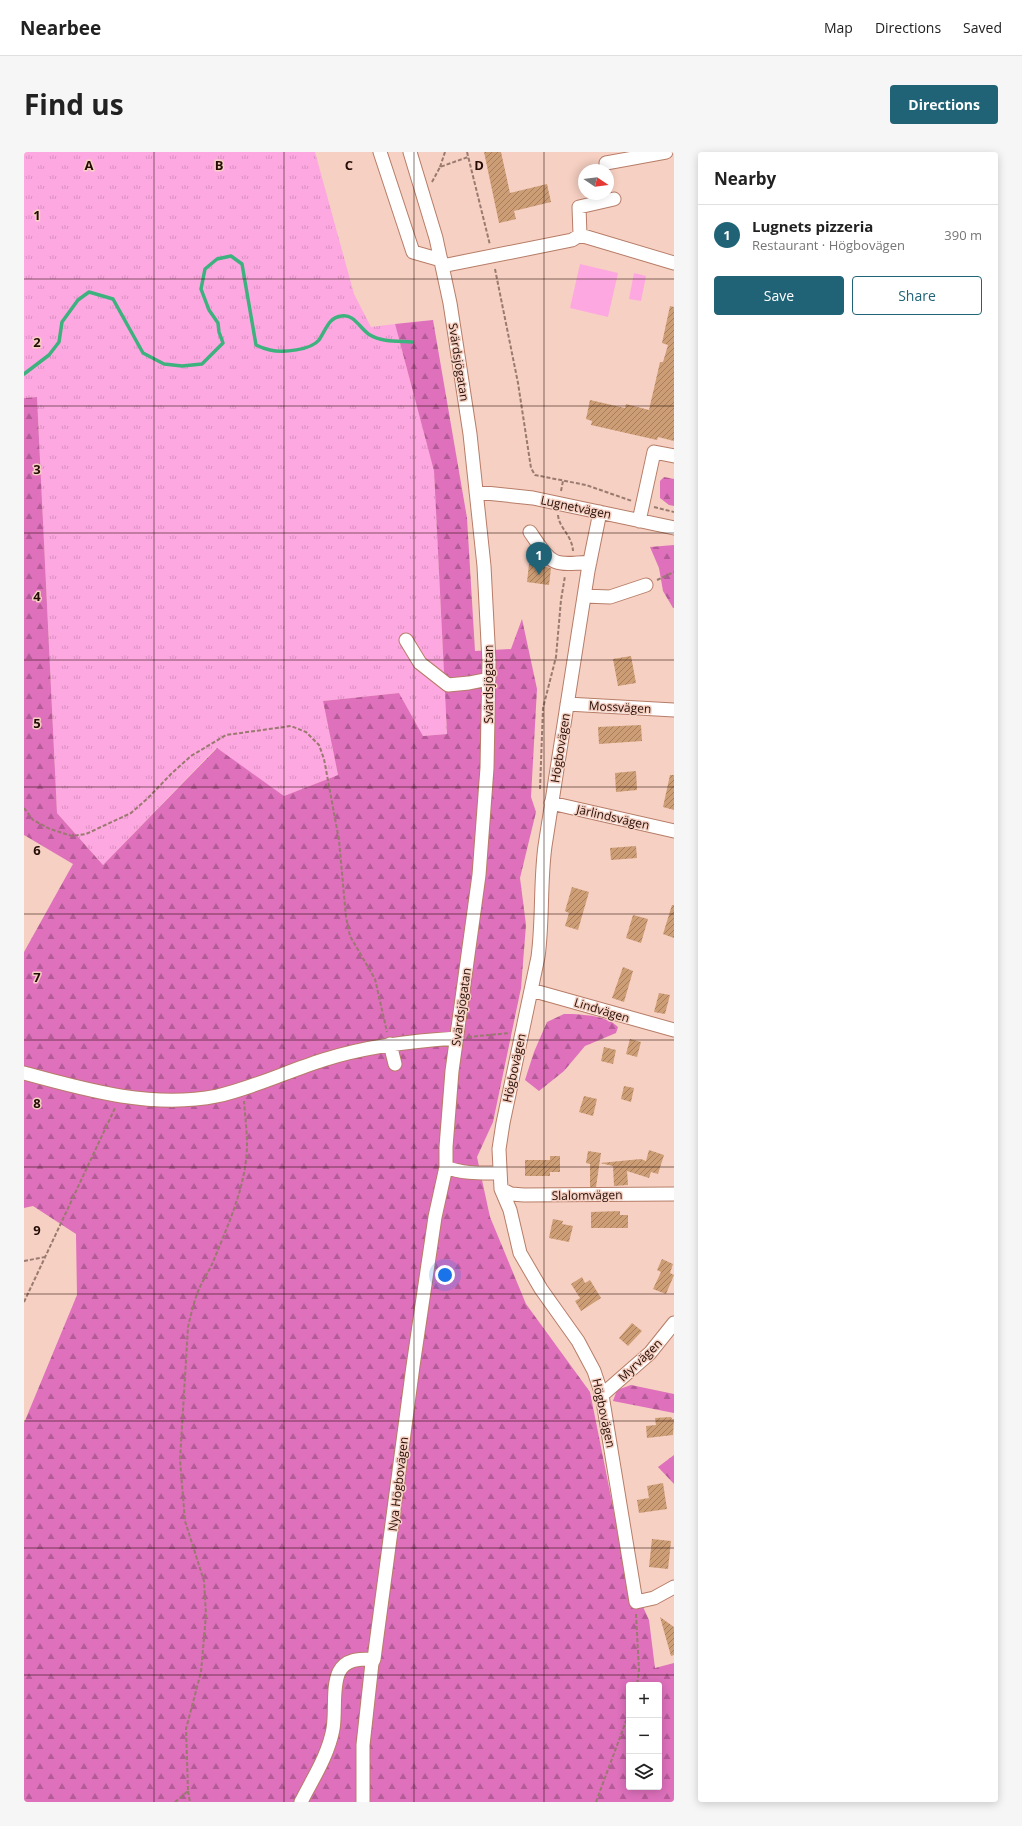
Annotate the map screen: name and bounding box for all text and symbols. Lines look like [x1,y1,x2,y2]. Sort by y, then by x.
text: Nearbee [20,15,101,41]
text: Map [824,18,853,37]
text: Directions [875,18,941,37]
text: Saved [963,18,1002,37]
text: Find us [24,85,124,123]
button: Directions [890,85,998,124]
text: A [85,156,94,174]
text: B [215,156,224,174]
text: C [345,156,353,174]
text: D [474,156,484,174]
north arrow [578,164,614,200]
text: Nearby [714,167,776,190]
text: 1 [33,206,41,224]
text: Lugnets pizzeria [752,216,873,236]
text: 1 [723,226,731,244]
text: 390 m [944,226,982,244]
text: Restaurant · Högbovägen [752,236,905,254]
button: Save [714,276,844,315]
button: Share [852,276,982,315]
street label: Svärdsjögatan [444,322,474,402]
text: 2 [33,333,41,351]
text: 3 [33,460,41,478]
street label: Lugnetvägen [539,491,613,523]
pin: 1 [526,542,552,575]
text: 4 [33,587,41,605]
street label: Svärdsjögatan [480,645,497,723]
street label: Mossvägen [588,697,652,717]
street label: Högbovägen [546,712,574,784]
text: 5 [33,714,41,732]
street label: Järlindsvägen [574,800,651,834]
text: 6 [33,841,41,859]
street label: Svärdsjögatan [447,967,475,1047]
text: 7 [33,968,41,986]
street label: Lindvägen [572,993,632,1027]
street label: Högbovägen [498,1032,530,1104]
text: 8 [33,1094,41,1112]
street label: Slalomvägen [551,1186,623,1204]
text: 9 [33,1221,41,1239]
your location [435,1265,455,1285]
street label: Myrvägen [614,1335,666,1385]
street label: Högbovägen [588,1377,620,1449]
street label: Nya Högbovägen [384,1436,412,1532]
map controls [626,1682,662,1790]
button: + [626,1682,662,1718]
button: − [626,1718,662,1754]
button: layers [626,1754,662,1790]

